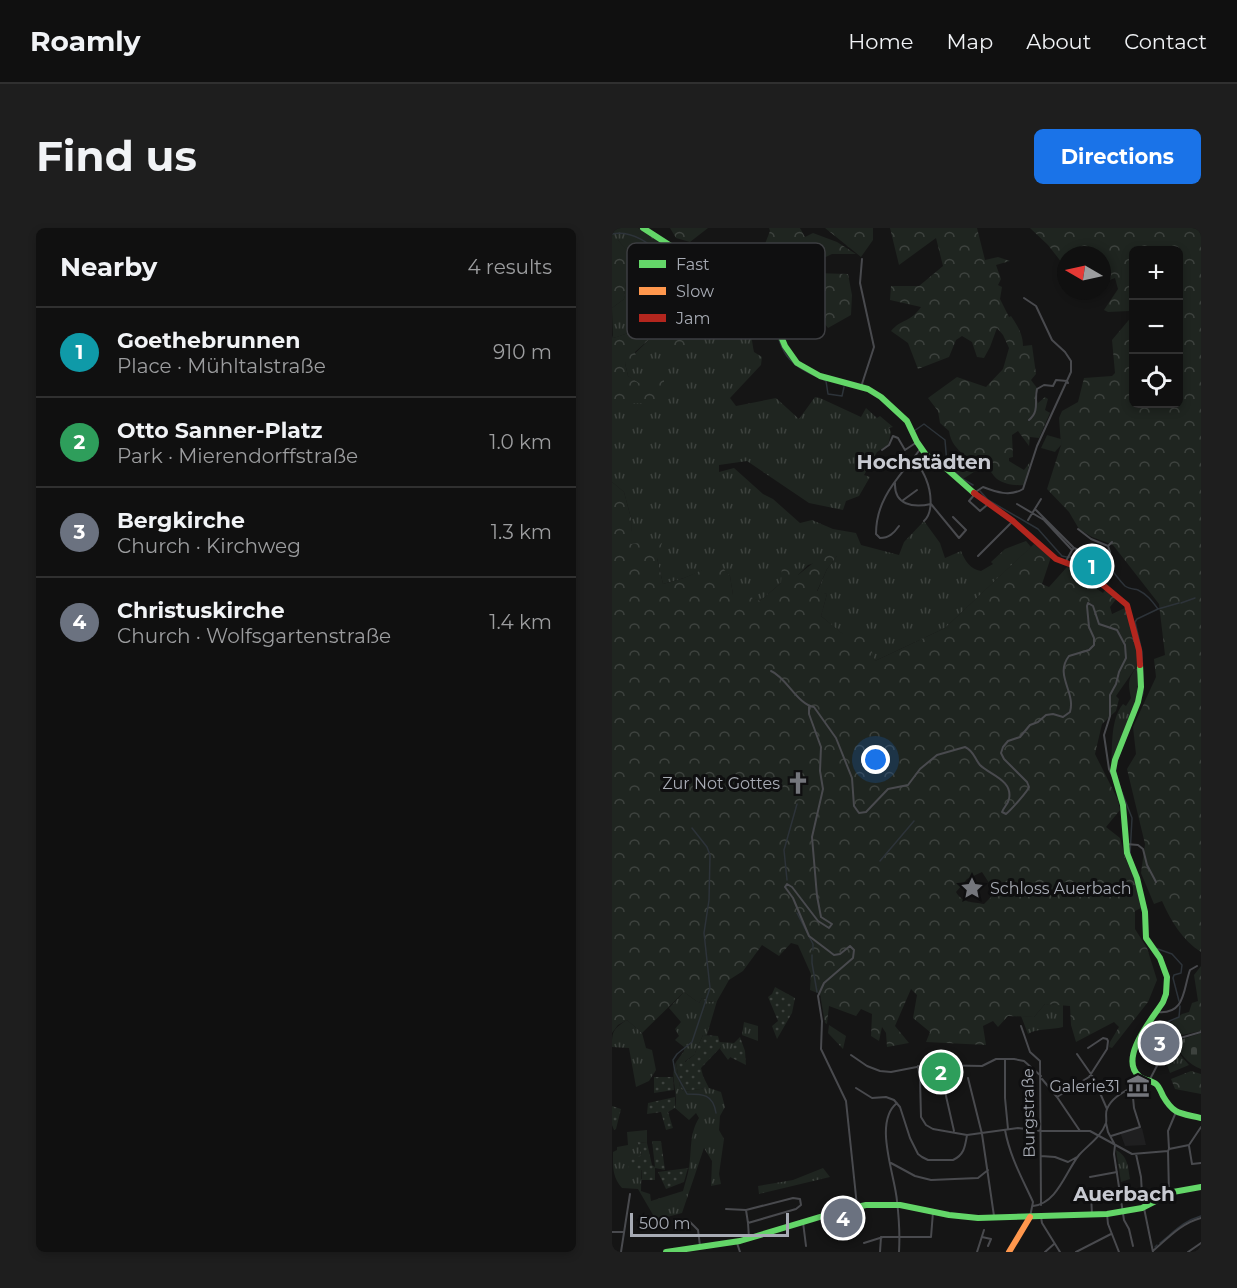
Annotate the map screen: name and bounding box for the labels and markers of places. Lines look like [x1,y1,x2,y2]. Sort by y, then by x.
pin: 1 [1072,544,1112,588]
church icon: Zur Not Gottes [785,770,811,796]
place label: Zur Not Gottes [662,774,780,793]
place icon: Schloss Auerbach [959,875,985,901]
place label: Schloss Auerbach [990,879,1132,898]
pin: 3 [1140,1020,1180,1066]
pin: 2 [922,1050,960,1094]
museum icon: Galerie31 [1125,1073,1151,1099]
place label: Galerie31 [1049,1077,1120,1096]
pin: 4 [824,1196,862,1240]

